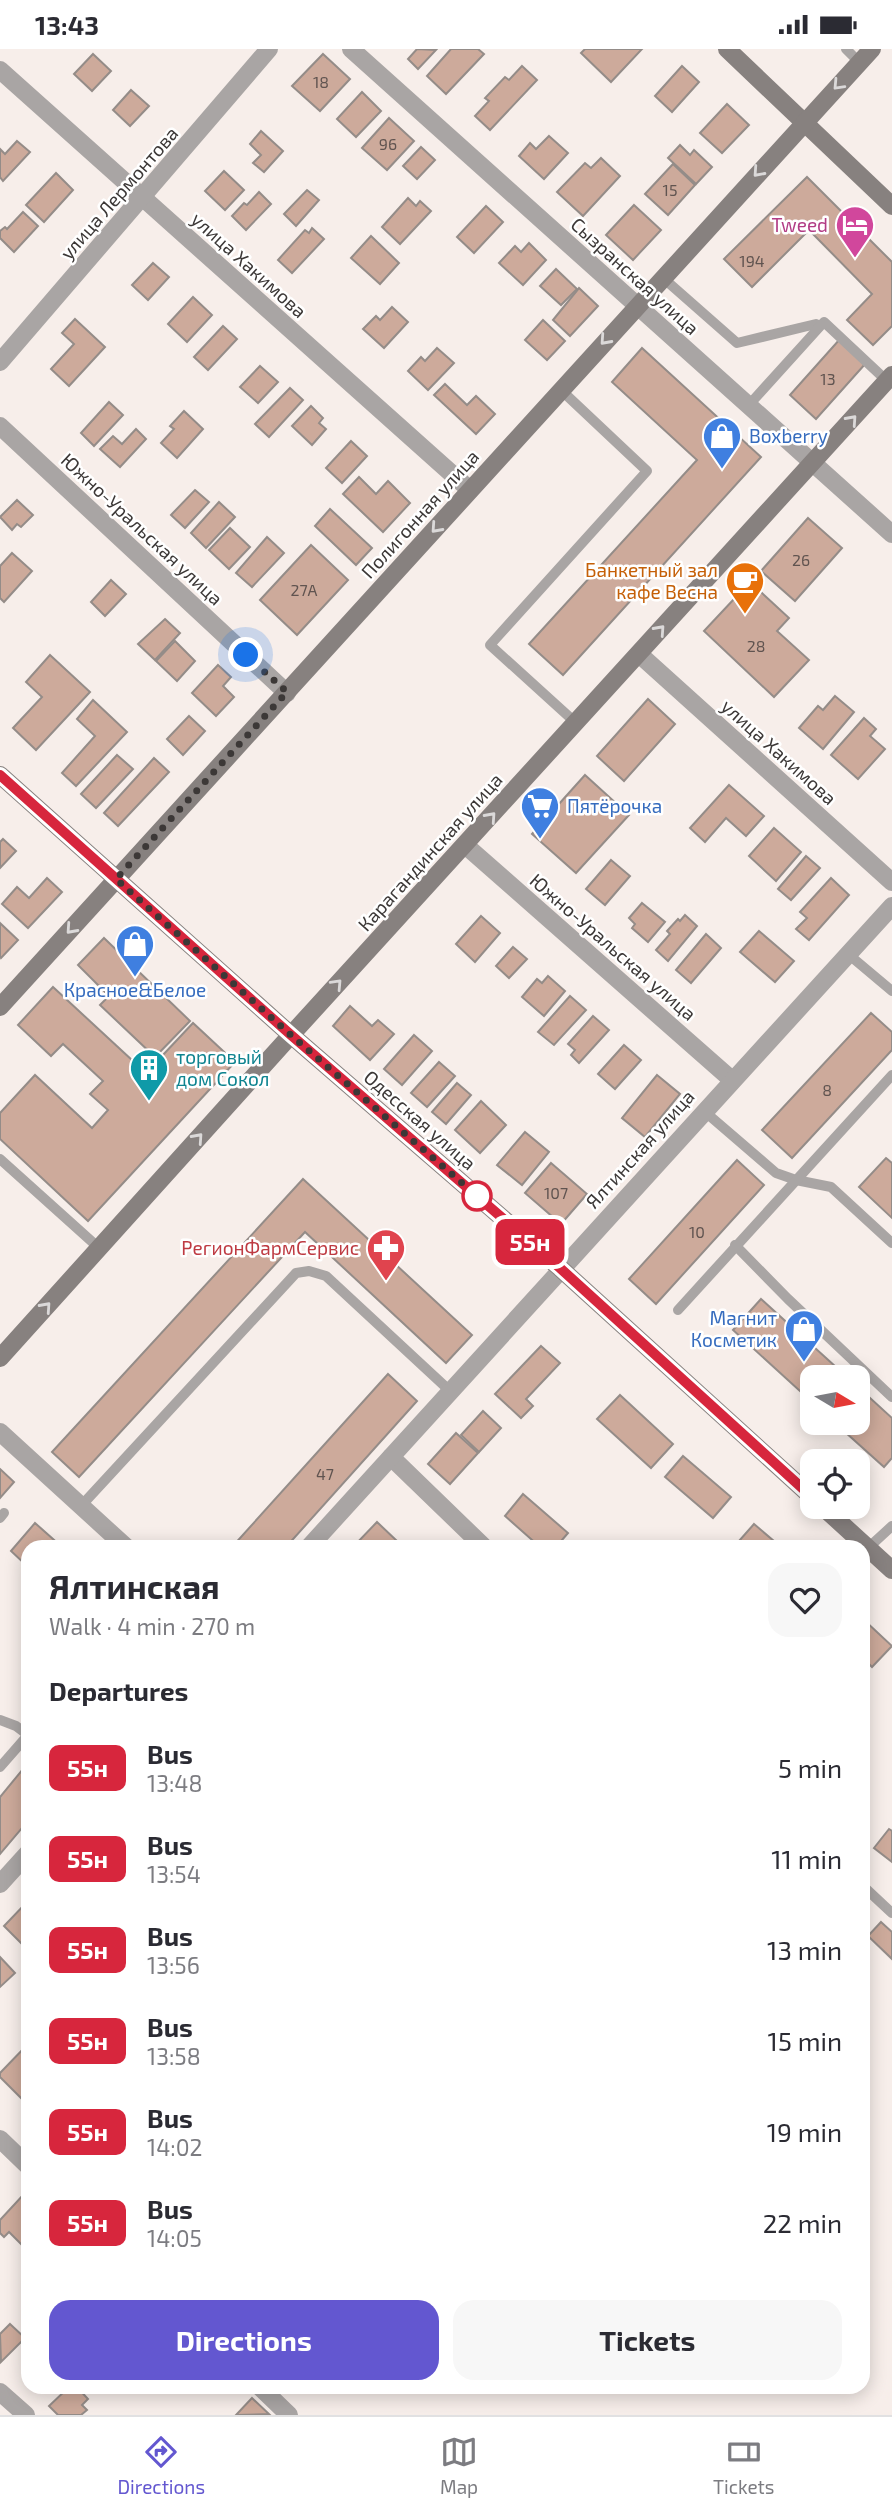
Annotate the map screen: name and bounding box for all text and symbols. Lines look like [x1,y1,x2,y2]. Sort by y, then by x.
text: 13:43 [35,9,99,40]
house number: 18 [313,72,329,91]
one-way arrow [833,77,846,90]
street label: улица Лермонтова [55,122,183,264]
house number: 96 [379,134,397,153]
one-way arrow [754,164,766,177]
house number: 15 [663,180,677,199]
hotel icon: Tweed [834,204,876,259]
street label: улица Хакимова [186,207,312,323]
street label: Сызранская улица [566,212,704,340]
place label: Tweed [771,213,828,236]
house number: 194 [739,251,765,270]
one-way arrow [601,332,613,345]
house number: 13 [820,369,836,388]
shop icon: Boxberry [701,415,743,470]
one-way arrow [844,415,857,428]
place label: Boxberry [749,424,828,447]
street label: Полигонная улица [356,445,484,583]
street label: Южно-Уральская улица [56,448,228,610]
one-way arrow [432,520,445,533]
house number: 26 [792,550,810,569]
place label: Банкетный зал кафе Весна [585,558,718,603]
cafe icon: Банкетный зал кафе Весна [724,560,766,615]
house number: 27А [290,580,318,599]
one-way arrow [652,626,664,639]
house number: 28 [747,636,765,655]
your location [228,637,263,672]
street label: улица Хакимова [716,694,842,810]
street label: Карагандинская улица [353,768,507,936]
supermarket icon: Пятёрочка [519,785,561,840]
place label: Пятёрочка [567,794,662,817]
one-way arrow [482,812,495,825]
street label: Южно-Уральская улица [525,868,701,1026]
one-way arrow [66,921,79,934]
shop icon: Красное&Белое [114,923,156,978]
place label: Красное&Белое [64,978,206,1001]
one-way arrow [328,979,341,992]
place label: торговый дом Сокол [176,1045,269,1090]
building icon: торговый дом Сокол [128,1047,170,1102]
street label: Одесская улица [359,1065,481,1175]
house number: 8 [822,1080,832,1099]
street label: Ялтинская улица [580,1085,700,1213]
one-way arrow [189,1133,202,1146]
unlabelled marker [462,1181,492,1211]
house number: 107 [544,1183,568,1202]
line badge: 55н [490,1219,570,1265]
house number: 10 [689,1222,705,1241]
pharmacy icon: РегионФармСервис [365,1227,407,1282]
text: 55н [509,1227,551,1256]
place label: РегионФармСервис [181,1236,359,1259]
one-way arrow [37,1302,50,1315]
place label: Магнит Косметик [691,1306,777,1351]
shop icon: Магнит Косметик [783,1308,825,1363]
north arrow [800,1365,870,1435]
map controls [800,1365,870,1519]
button: locate [800,1449,870,1519]
house number: 47 [316,1464,334,1483]
button: heart [768,1563,842,1637]
text: Ялтинская [49,1566,220,1606]
text: Walk · 4 min · 270 m [49,1612,255,1640]
text: Departures [49,1675,188,1706]
text: Bus [147,1738,193,1769]
text: 5 min [778,1752,842,1783]
text: 55н [67,1753,108,1782]
text: 13:48 [147,1769,202,1797]
text: Bus [147,1829,193,1860]
text: 11 min [771,1843,842,1874]
text: 55н [67,1844,108,1873]
text: 13:54 [147,1860,201,1888]
text: Bus [147,1920,193,1951]
text: 13 min [767,1934,842,1965]
text: 55н [67,1935,108,1964]
text: 13:56 [147,1951,200,1979]
text: Bus [147,2011,193,2042]
text: 15 min [768,2025,842,2056]
text: 55н [67,2026,108,2055]
text: 13:58 [147,2042,201,2070]
text: Bus [147,2102,193,2133]
text: 19 min [767,2116,842,2147]
text: 55н [67,2117,108,2146]
text: 14:02 [147,2133,203,2161]
text: Bus [147,2193,193,2224]
text: 22 min [763,2207,842,2238]
text: 55н [67,2208,108,2237]
text: 14:05 [147,2224,202,2252]
button: Directions [49,2300,439,2380]
button: Tickets [453,2300,842,2380]
tab: Directions [117,2433,205,2498]
tab: Map [440,2433,478,2498]
tab: Tickets [713,2433,775,2498]

